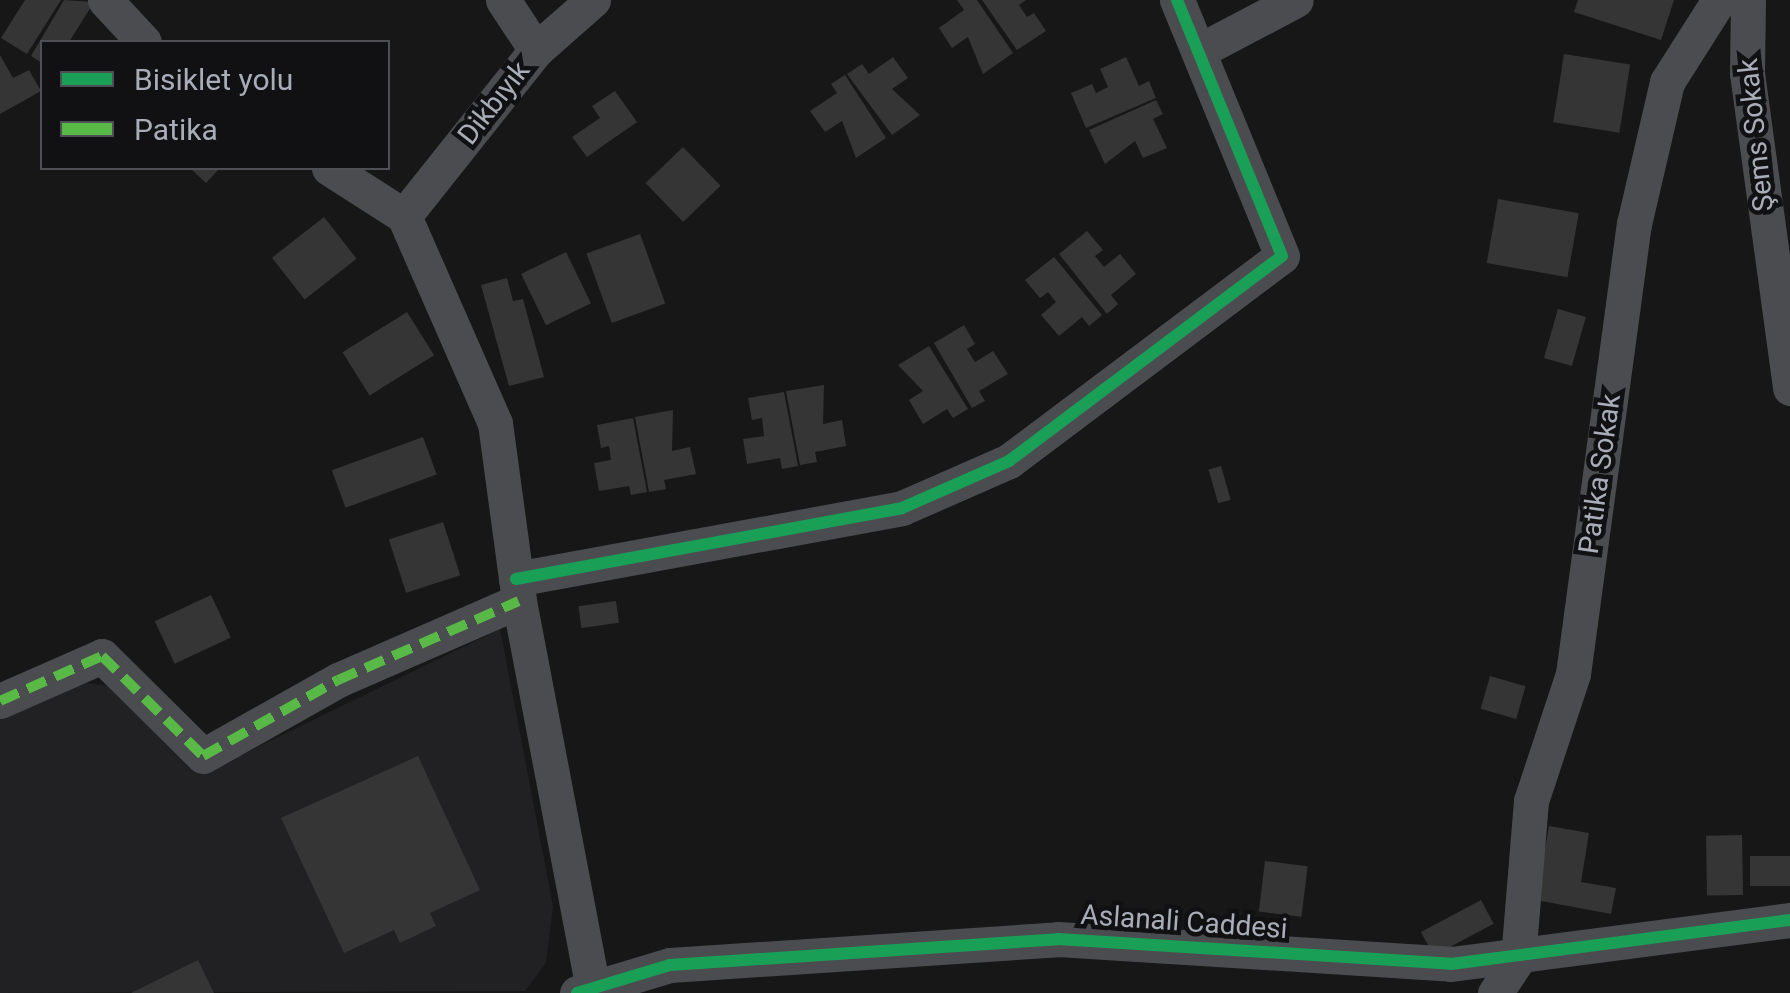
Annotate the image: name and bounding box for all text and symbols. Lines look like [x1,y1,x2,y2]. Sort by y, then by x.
legend [40,40,390,170]
street label: Dikbıyık [451,55,537,151]
street label: Şems Sokak [1731,57,1781,213]
text: Bisiklet yolu [134,62,293,97]
text: Patika [134,112,218,147]
street label: Patika Sokak [1572,392,1628,556]
street label: Aslanali Caddesi [1080,898,1288,946]

